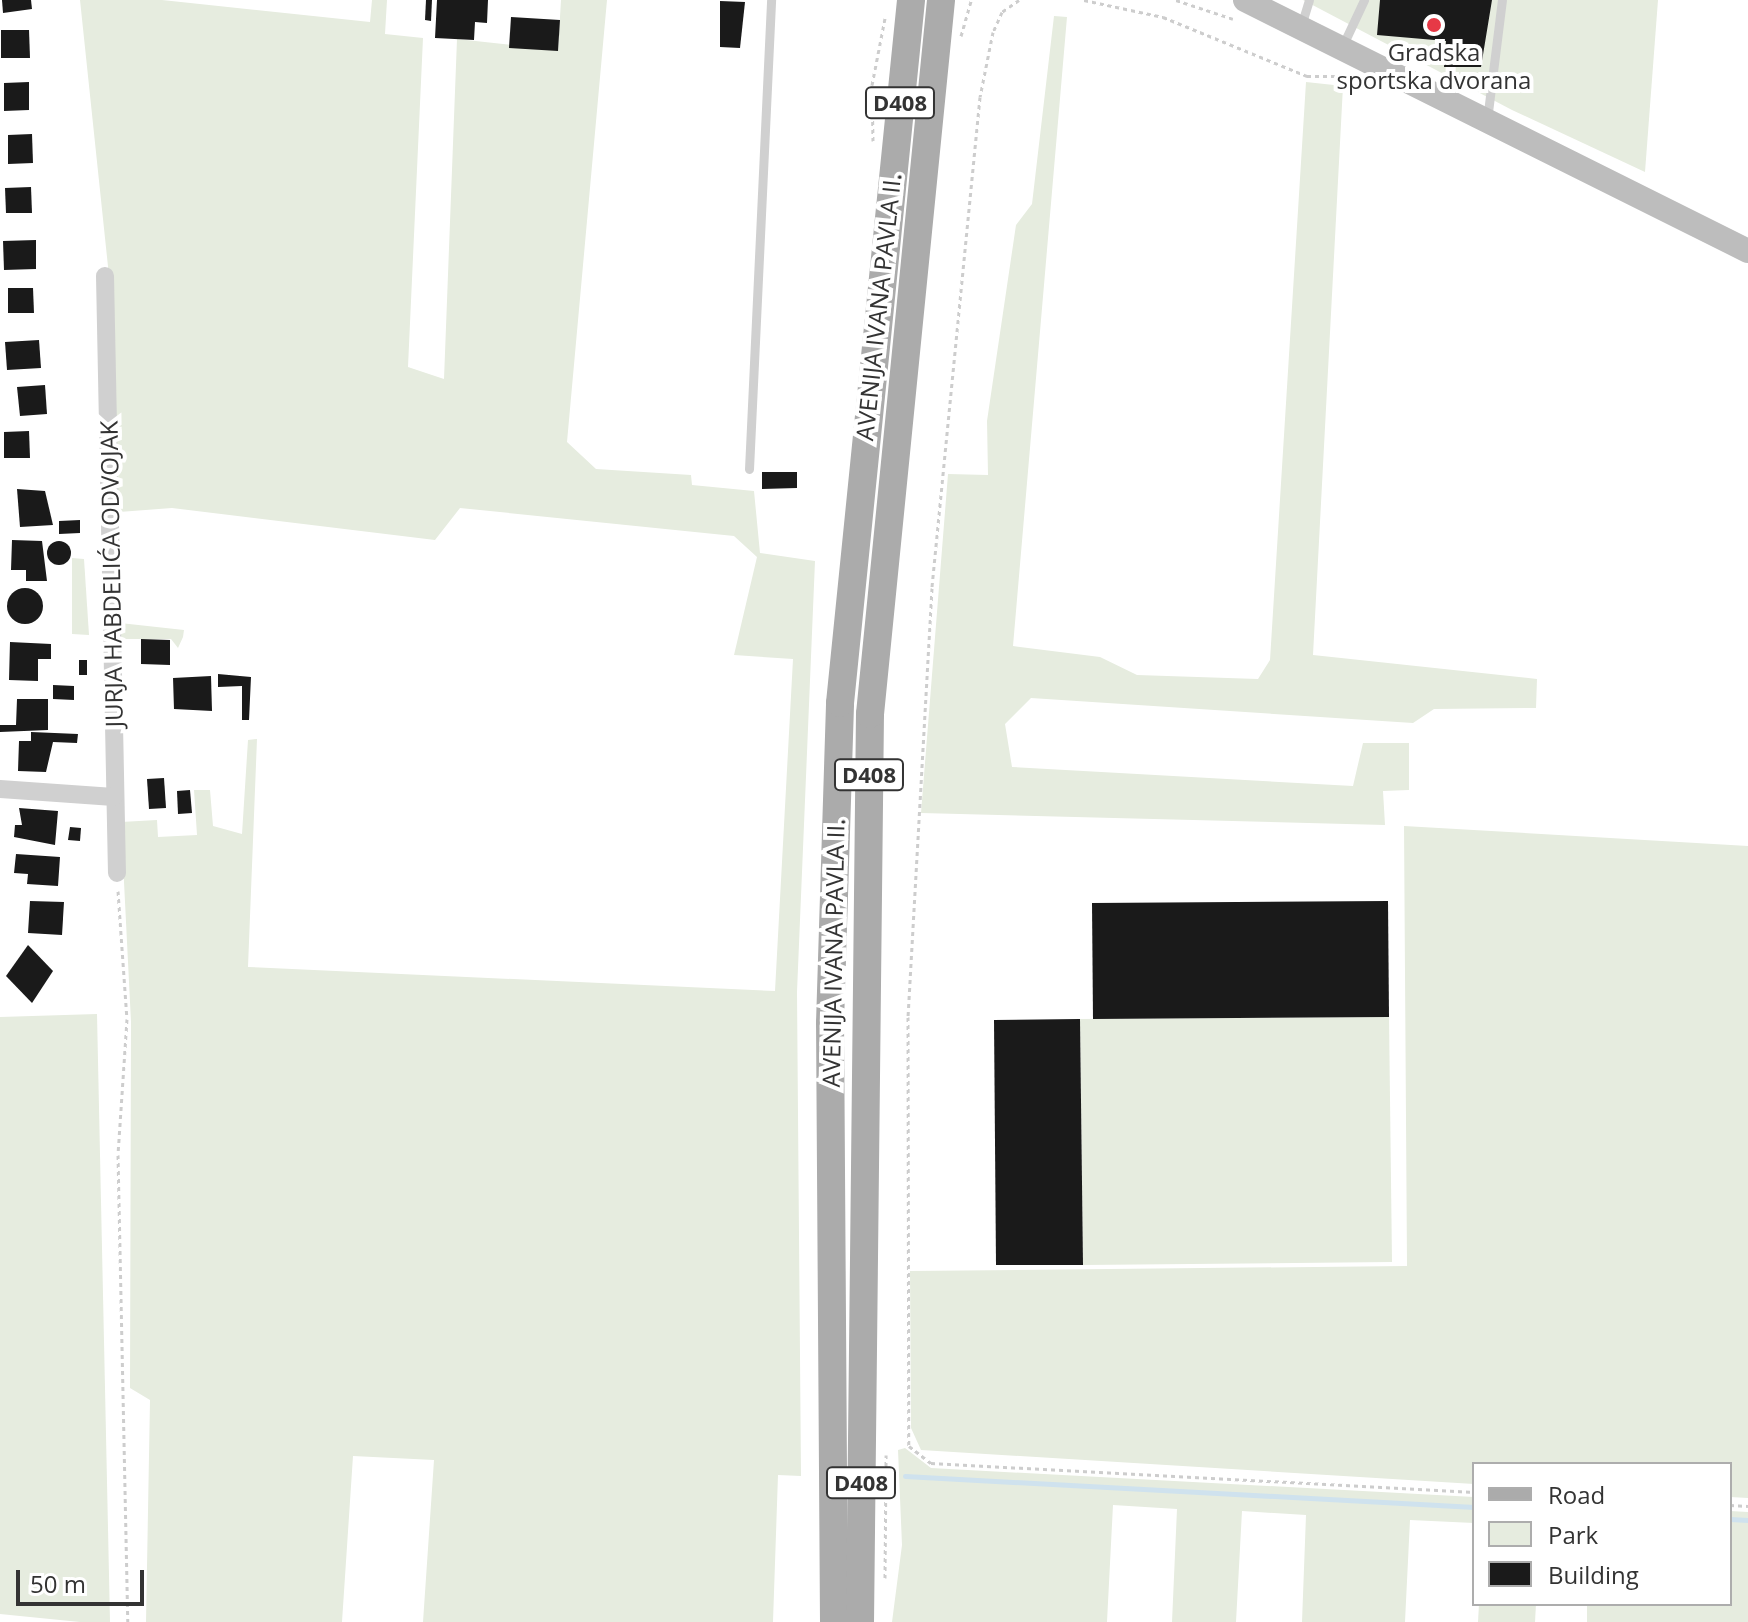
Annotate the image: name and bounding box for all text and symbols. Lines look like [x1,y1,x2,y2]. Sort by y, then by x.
marker: Gradska sportska dvorana [1425,16,1443,34]
place label: Gradska sportska dvorana [1337,38,1531,94]
road number: D408 [864,85,936,121]
street label: AVENIJA IVANA PAVLA II. [850,172,906,442]
street label: JURJA HABDELIĆA ODVOJAK [94,420,128,728]
road number: D408 [833,757,905,793]
street label: AVENIJA IVANA PAVLA II. [816,818,850,1088]
legend [1472,1462,1732,1606]
road number: D408 [825,1465,897,1501]
text: Road [1548,1478,1605,1511]
text: Park [1548,1518,1598,1551]
scale bar [20,1554,148,1604]
text: Building [1548,1558,1639,1591]
text: 50 m [30,1567,86,1600]

